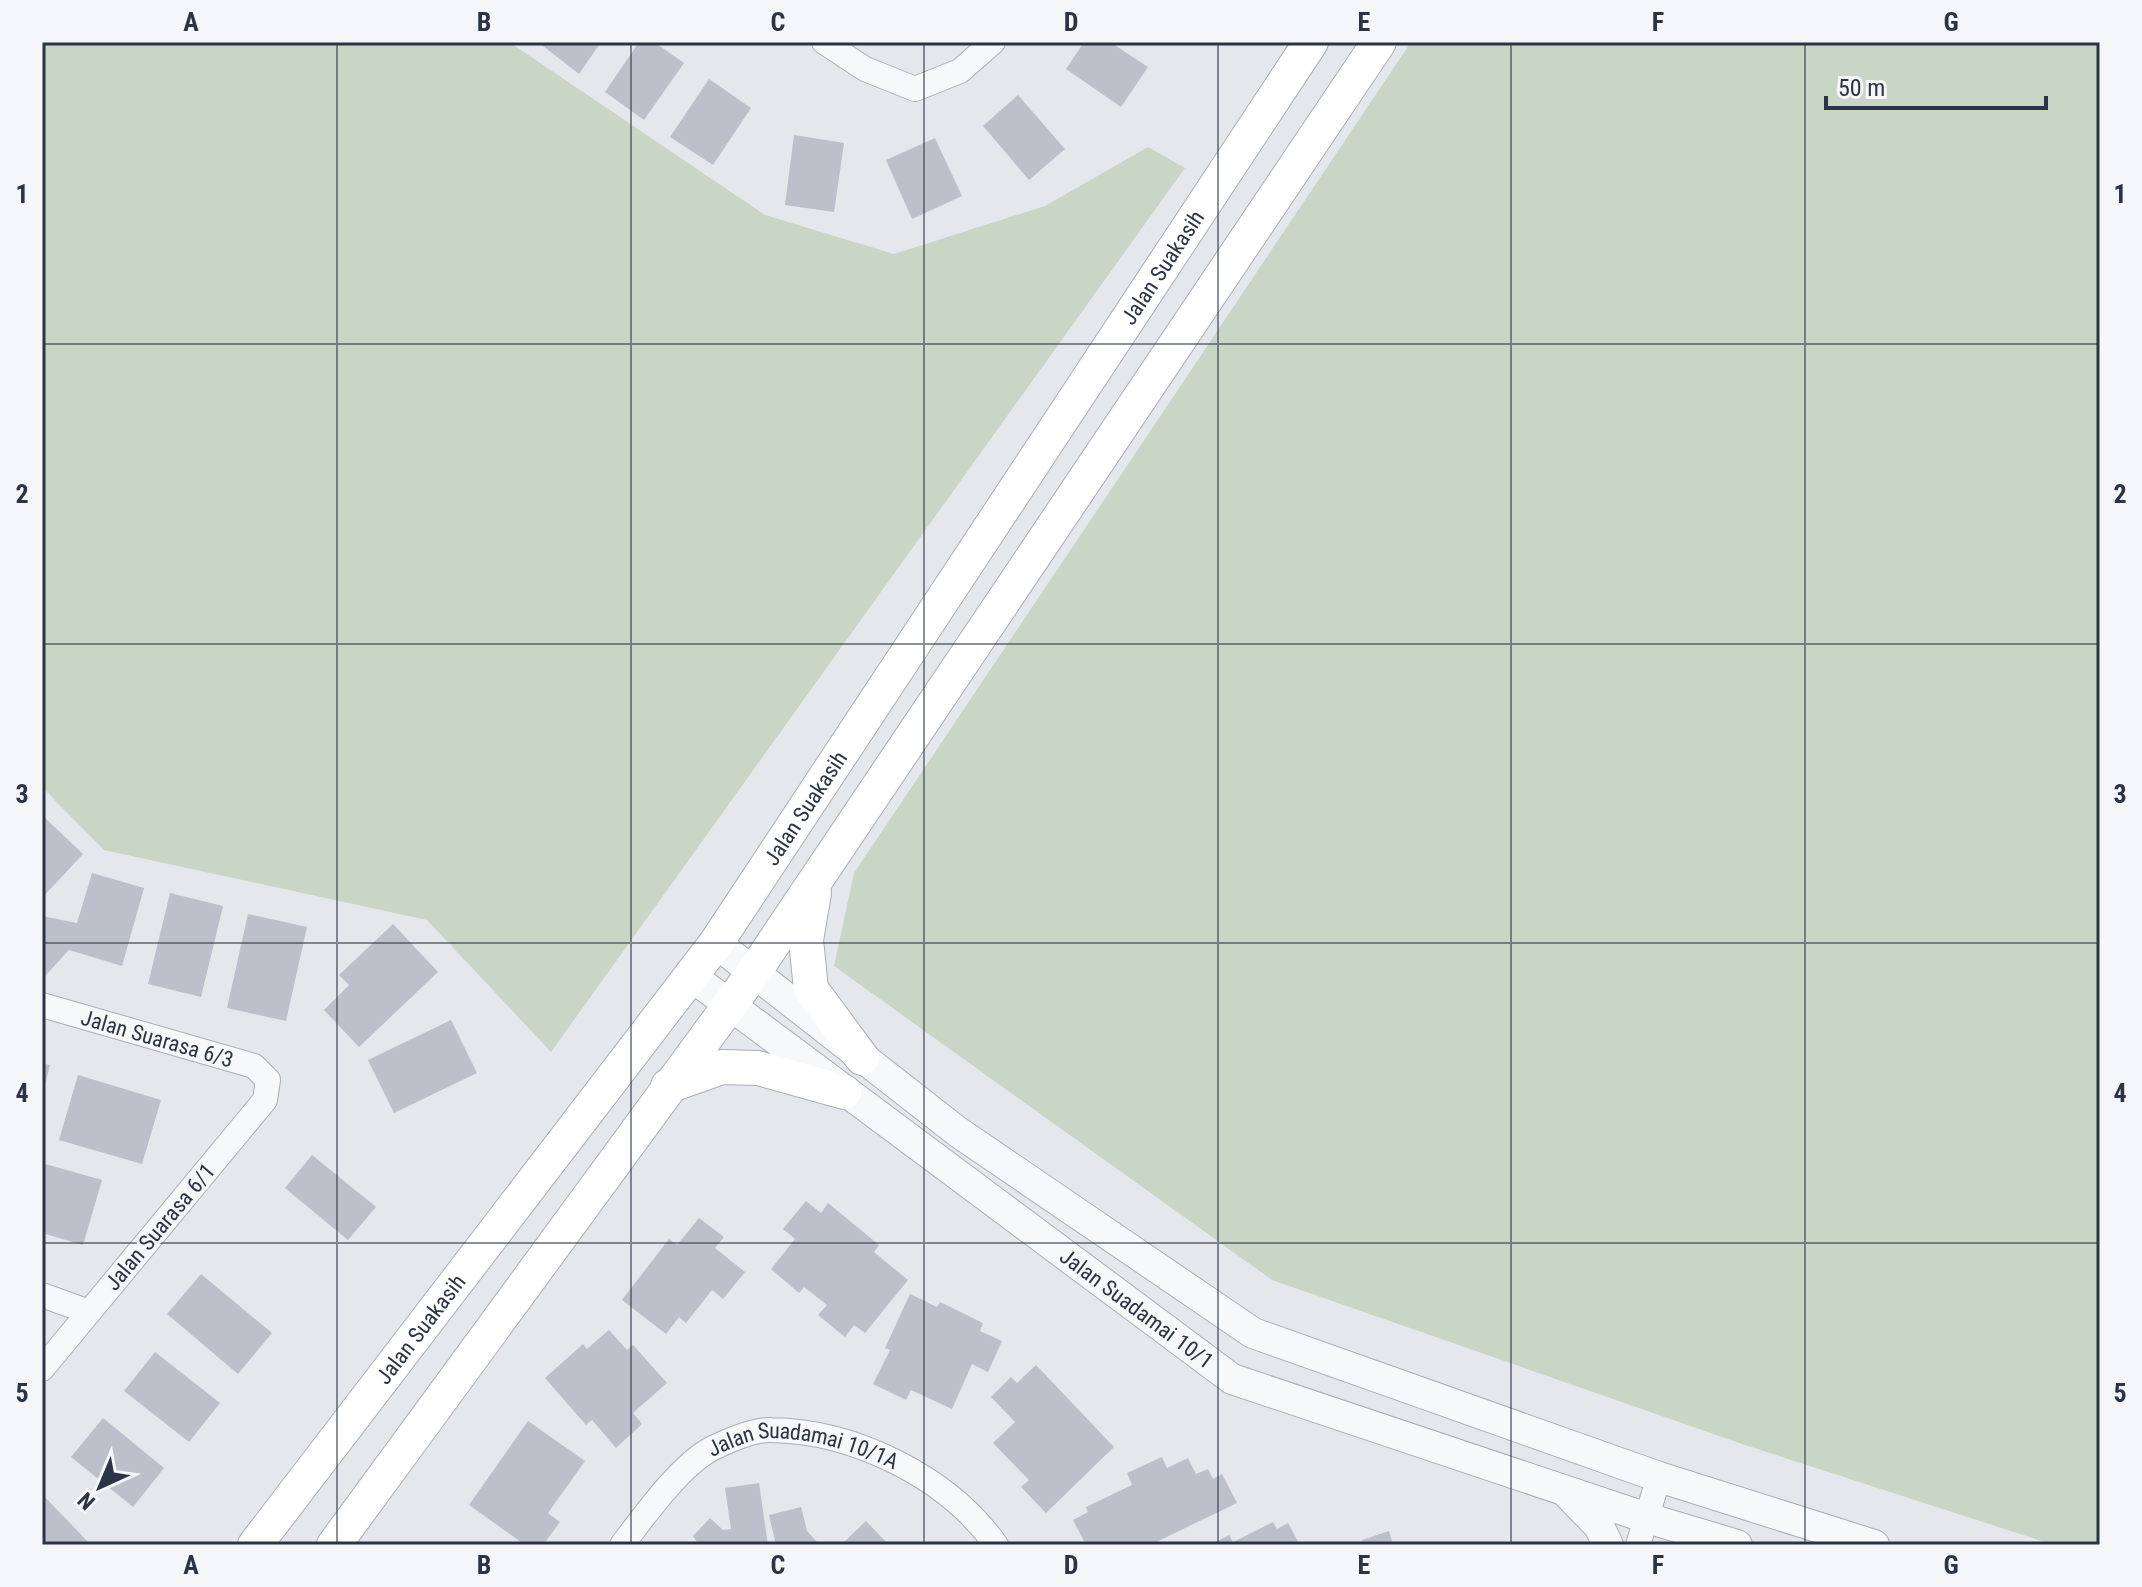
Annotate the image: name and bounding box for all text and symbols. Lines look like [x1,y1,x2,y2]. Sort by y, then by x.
text: A [183,7,199,37]
text: B [477,7,491,37]
text: C [771,7,786,37]
text: D [1064,7,1078,37]
text: E [1358,7,1371,37]
text: F [1652,7,1664,37]
text: G [1943,7,1959,37]
scale bar [1826,60,2046,110]
text: 50 m [1838,74,1885,102]
text: 1 [15,179,29,209]
text: 1 [2113,179,2127,209]
street label: Jalan Suakasih [1116,206,1209,329]
text: 2 [15,479,29,509]
text: 2 [2113,479,2127,509]
street label: Jalan Suakasih [759,746,852,870]
text: 3 [15,779,29,809]
text: 3 [2113,779,2127,809]
street label: Jalan Suarasa 6/3 [78,1004,236,1072]
text: 4 [15,1078,29,1108]
text: 4 [2113,1078,2127,1108]
street label: Jalan Suarasa 6/1 [100,1159,220,1295]
street label: Jalan Suadamai 10/1 [1055,1243,1218,1373]
street label: Jalan Suakasih [371,1269,470,1389]
text: 5 [15,1378,29,1408]
text: 5 [2113,1378,2127,1408]
street label: Jalan Suadamai 10/1A [703,1417,903,1474]
north arrow [60,1447,140,1527]
text: N [73,1487,100,1515]
text: A [183,1550,199,1580]
text: B [477,1550,491,1580]
text: C [771,1550,786,1580]
text: D [1064,1550,1078,1580]
text: E [1358,1550,1371,1580]
text: F [1652,1550,1664,1580]
text: G [1943,1550,1959,1580]

